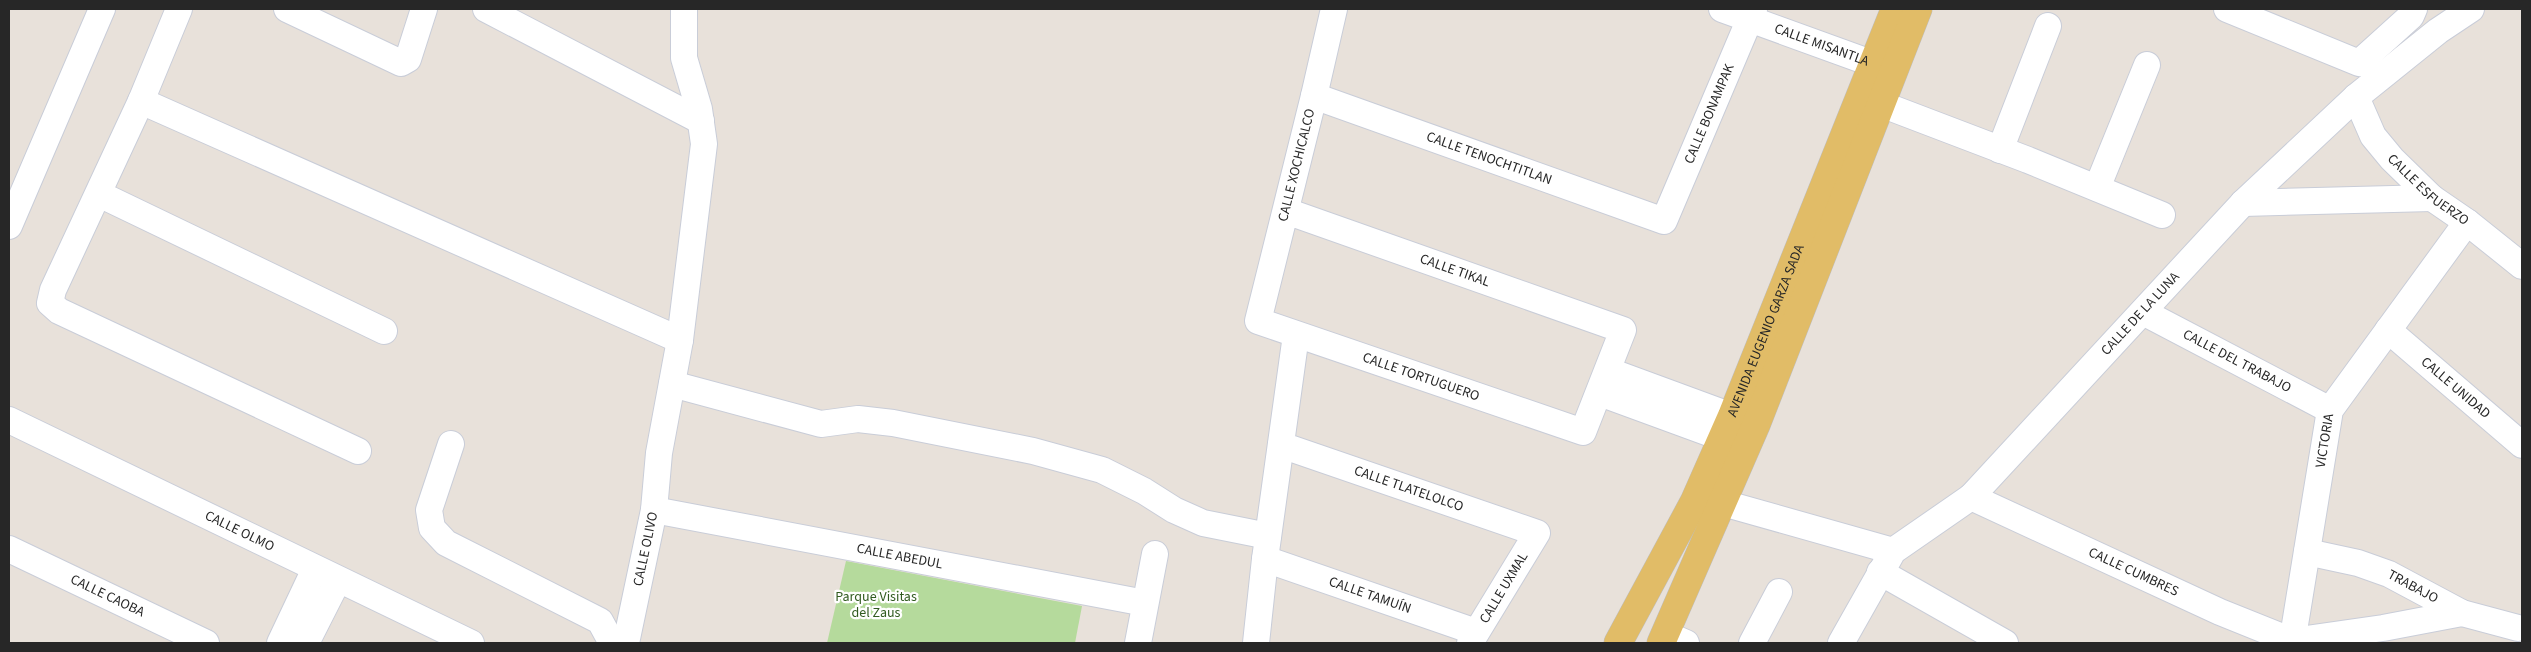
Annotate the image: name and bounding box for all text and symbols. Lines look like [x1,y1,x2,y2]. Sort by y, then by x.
street label: CALLE MISANTLA [1772,19,1872,72]
street label: CALLE BONAMPAK [1679,60,1740,167]
street label: CALLE XOCHICALCO [1273,107,1320,224]
street label: CALLE TENOCHTITLAN [1424,127,1555,190]
street label: CALLE ESFUERZO [2383,149,2473,230]
street label: AVENIDA EUGENIO GARZA SADA [1723,241,1810,420]
street label: CALLE TIKAL [1417,249,1493,292]
street label: CALLE DE LA LUNA [2097,267,2185,360]
street label: CALLE DEL TRABAJO [2179,324,2295,398]
street label: CALLE TORTUGUERO [1360,348,1482,406]
street label: CALLE UNIDAD [2416,352,2495,424]
street label: VICTORIA [2311,412,2339,469]
street label: CALLE TLATELOLCO [1351,461,1466,517]
street label: CALLE OLMO [201,506,278,557]
street label: CALLE OLIVO [628,510,663,588]
street label: CALLE ABEDUL [855,539,944,574]
street label: CALLE CUMBRES [2085,543,2182,602]
street label: CALLE UXMAL [1475,548,1533,627]
street label: TRABAJO [2384,565,2442,608]
street label: CALLE CAOBA [67,570,148,622]
street label: CALLE TAMUÍN [1326,572,1414,619]
park label: Parque Visitas del Zaus [835,587,917,623]

